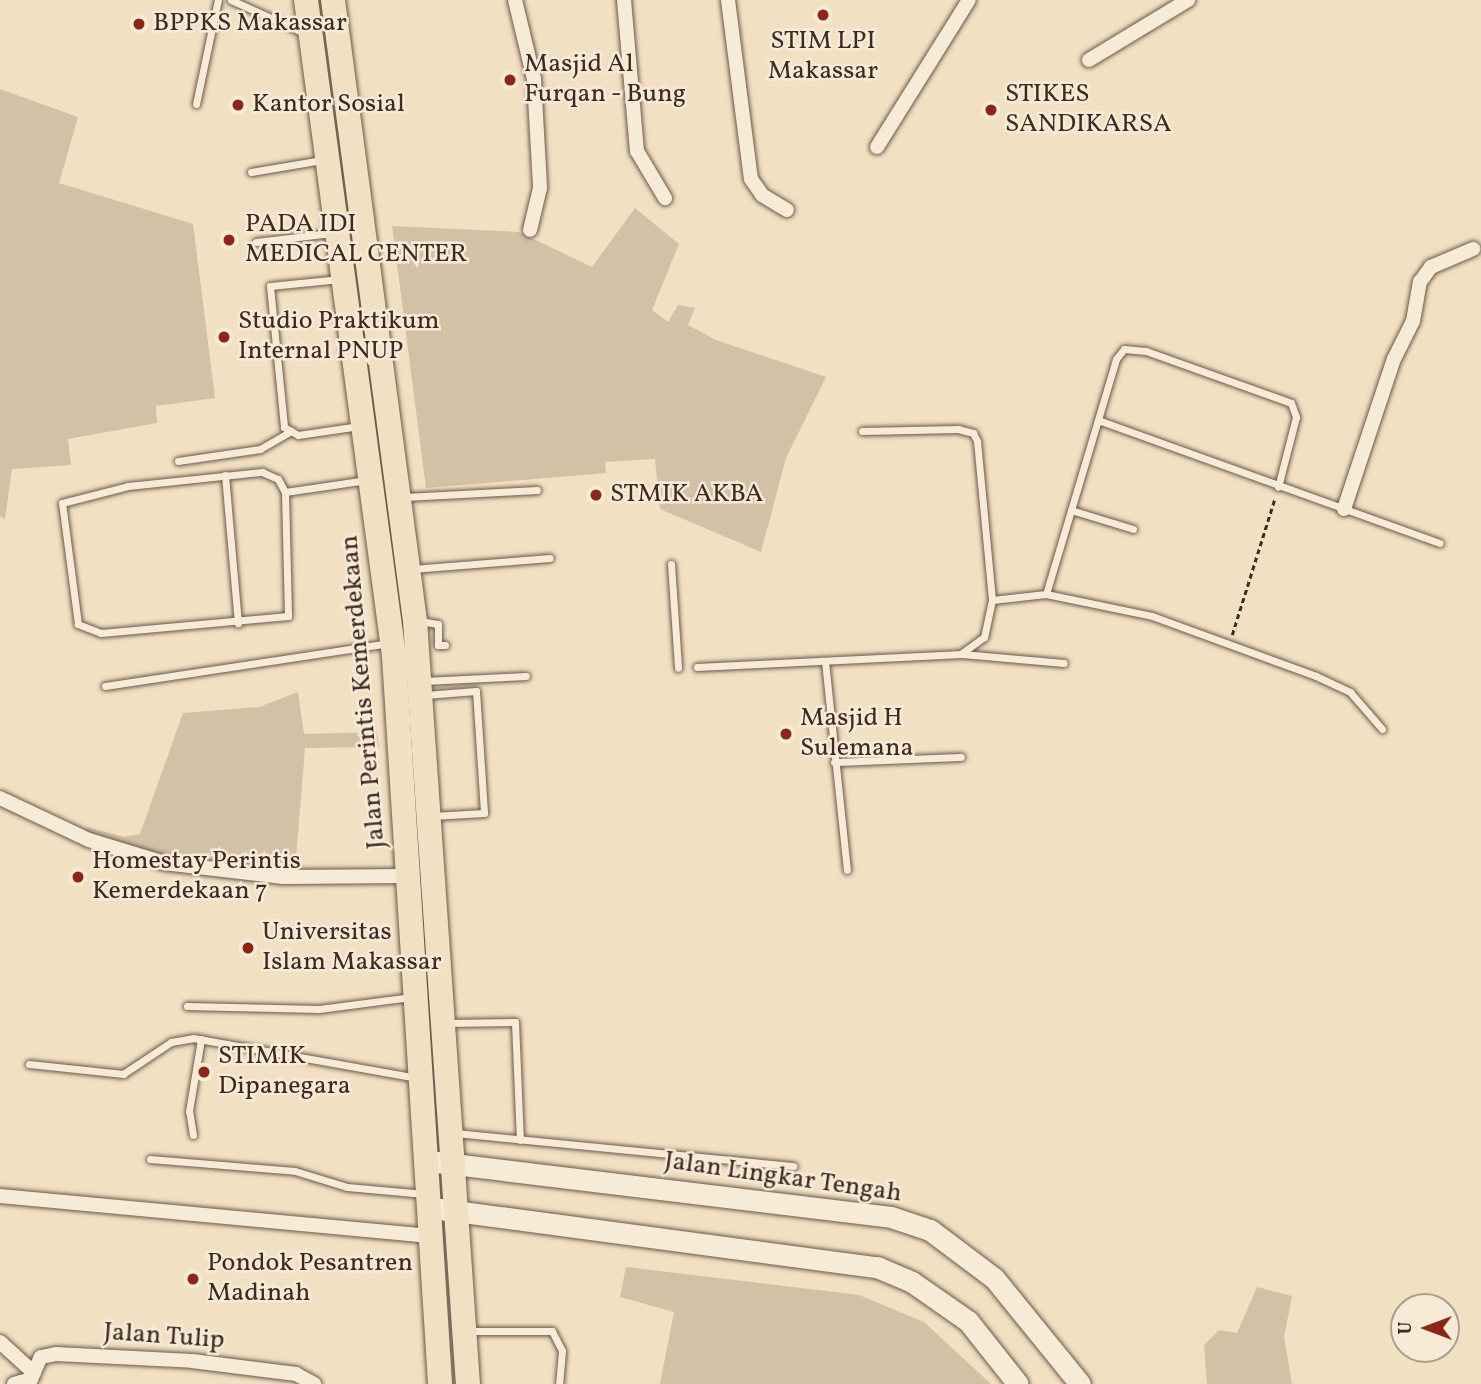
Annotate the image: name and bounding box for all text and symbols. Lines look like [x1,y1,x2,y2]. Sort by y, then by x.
marker: STIM LPI Makassar [815,7,831,23]
place label: BPPKS Makassar [153,8,347,40]
marker: BPPKS Makassar [131,16,147,32]
place label: STIM LPI Makassar [768,26,878,88]
place label: Masjid Al Furqan - Bung [524,49,687,110]
marker: Masjid Al Furqan - Bung [502,72,518,88]
place label: STIKES SANDIKARSA [1005,79,1172,140]
place label: Kantor Sosial [252,89,405,121]
marker: Kantor Sosial [230,97,246,113]
marker: STIKES SANDIKARSA [983,102,999,118]
place label: PADA IDI MEDICAL CENTER [245,209,467,270]
marker: PADA IDI MEDICAL CENTER [219,230,239,250]
place label: Studio Praktikum Internal PNUP [238,306,440,368]
marker: Studio Praktikum Internal PNUP [216,329,232,345]
place label: STMIK AKBA [610,479,763,511]
marker: STMIK AKBA [588,487,604,503]
street label: Jalan Perintis Kemerdekaan [335,534,393,850]
place label: Masjid H Sulemana [800,703,914,764]
marker: Masjid H Sulemana [778,726,794,742]
place label: Homestay Perintis Kemerdekaan 7 [92,846,302,908]
marker: Homestay Perintis Kemerdekaan 7 [70,869,86,885]
place label: Universitas Islam Makassar [262,917,442,978]
marker: Universitas Islam Makassar [240,940,256,956]
place label: STIMIK Dipanegara [218,1041,351,1102]
marker: STIMIK Dipanegara [196,1064,212,1080]
street label: Jalan Lingkar Tengah [662,1146,904,1210]
place label: Pondok Pesantren Madinah [207,1248,413,1310]
marker: Pondok Pesantren Madinah [185,1271,201,1287]
north arrow [1390,1293,1460,1363]
street label: Jalan Tulip [102,1317,226,1357]
text: U [1393,1321,1419,1335]

